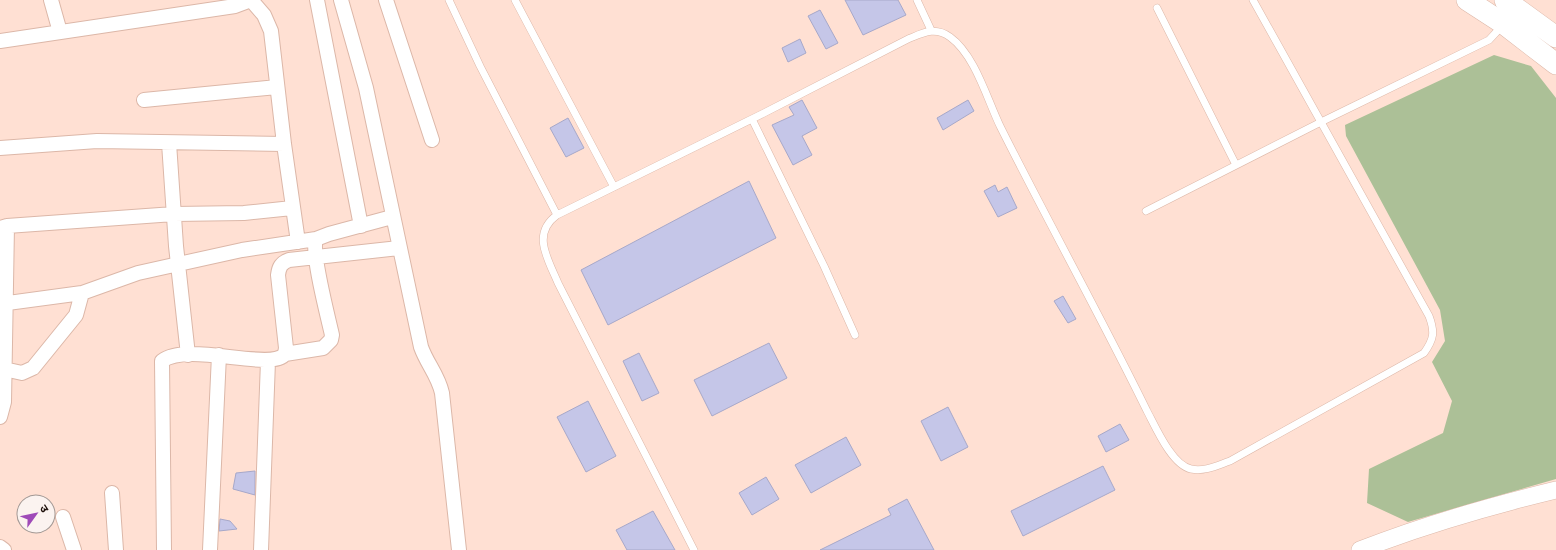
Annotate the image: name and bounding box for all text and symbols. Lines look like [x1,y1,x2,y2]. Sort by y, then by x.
north arrow [16,494,56,534]
text: उ [37,503,51,516]

